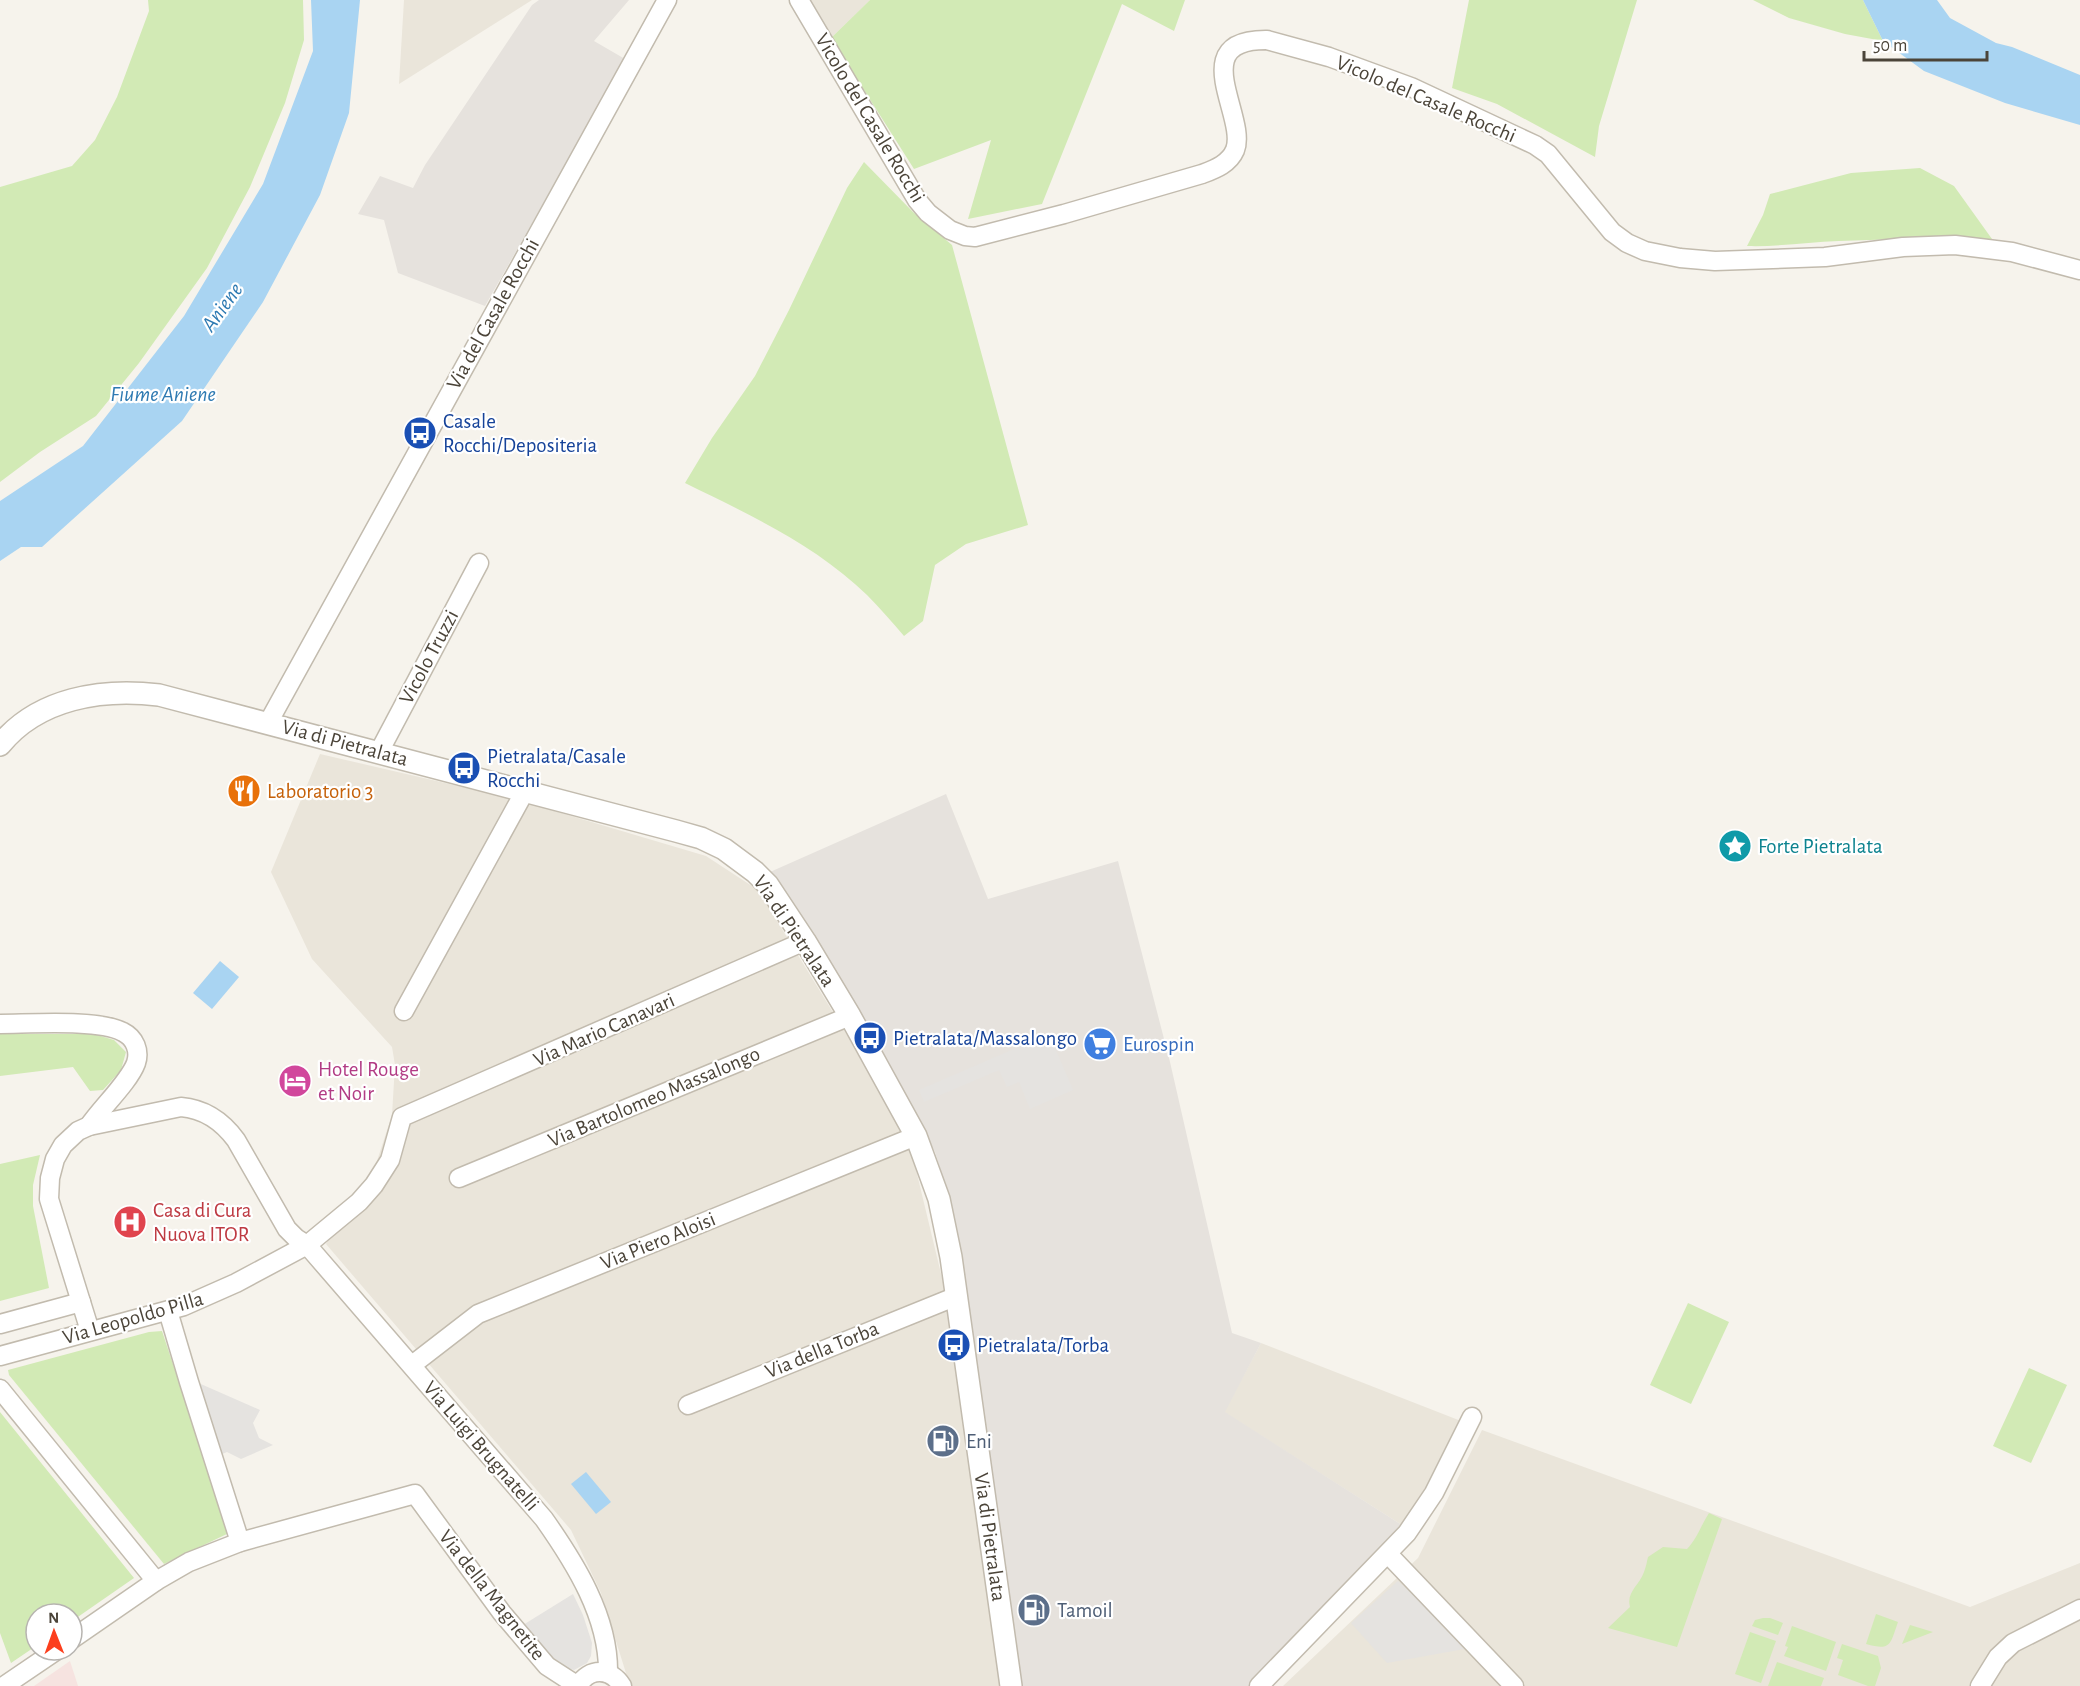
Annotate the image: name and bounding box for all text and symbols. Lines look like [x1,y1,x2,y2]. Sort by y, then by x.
scale bar [1864,24,1987,62]
street label: Vicolo del Casale Rocchi [811,30,929,206]
text: 50 m [1873,37,1907,55]
street label: Vicolo del Casale Rocchi [1333,52,1519,146]
street label: Via del Casale Rocchi [443,235,543,393]
water label: Aniene [197,279,247,336]
water label: Fiume Aniene [110,383,216,405]
place label: Casale Rocchi/Depositeria [443,411,597,456]
bus stop icon: Casale Rocchi/Depositeria [402,415,438,451]
street label: Vicolo Truzzi [396,607,462,707]
street label: Via di Pietralata [280,716,411,770]
place label: Pietralata/Casale Rocchi [487,746,626,791]
bus stop icon: Pietralata/Casale Rocchi [446,750,482,786]
restaurant icon: Laboratorio 3 [226,773,262,809]
place label: Laboratorio 3 [267,781,373,802]
place icon: Forte Pietralata [1717,828,1753,864]
place label: Forte Pietralata [1758,836,1883,857]
street label: Via di Pietralata [749,871,839,991]
street label: Via Mario Canavari [530,989,678,1071]
bus stop icon: Pietralata/Massalongo [852,1020,888,1056]
supermarket icon: Eurospin [1082,1026,1118,1062]
place label: Pietralata/Massalongo [893,1028,1077,1049]
place label: Eurospin [1123,1034,1195,1055]
street label: Via Bartolomeo Massalongo [545,1043,763,1151]
place label: Hotel Rouge et Noir [318,1059,419,1104]
hotel icon: Hotel Rouge et Noir [277,1063,313,1099]
place label: Casa di Cura Nuova ITOR [153,1200,252,1245]
hospital icon: Casa di Cura Nuova ITOR [112,1204,148,1240]
street label: Via Piero Aloisi [598,1208,718,1274]
street label: Via Leopoldo Pilla [60,1288,206,1348]
street label: Via della Torba [762,1318,882,1382]
bus stop icon: Pietralata/Torba [936,1327,972,1363]
place label: Pietralata/Torba [977,1335,1110,1356]
street label: Via Luigi Brugnatelli [419,1377,543,1515]
fuel station icon: Eni [925,1423,961,1459]
place label: Eni [966,1431,992,1452]
street label: Via di Pietralata [971,1471,1009,1603]
street label: Via della Magnetite [435,1526,549,1664]
fuel station icon: Tamoil [1016,1592,1052,1628]
place label: Tamoil [1057,1600,1113,1621]
north arrow [24,1602,84,1662]
text: N [48,1610,59,1626]

